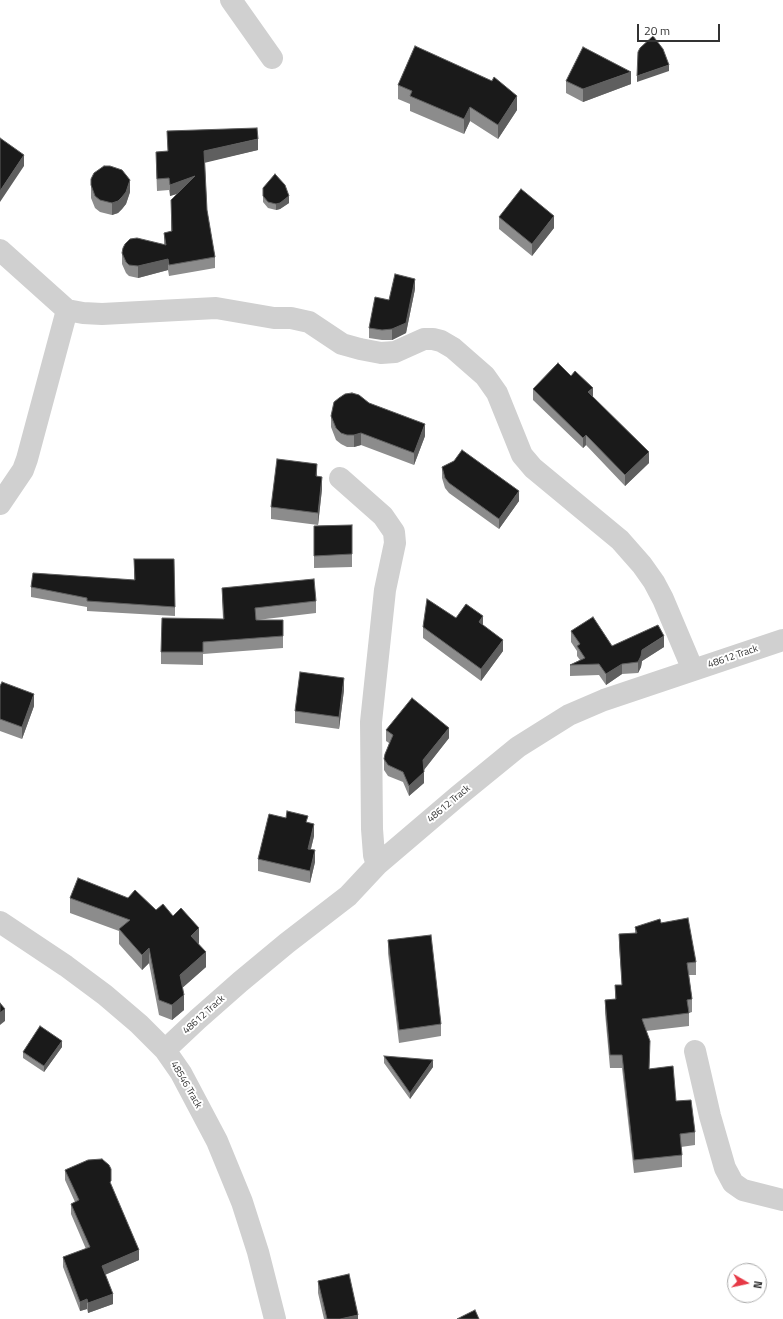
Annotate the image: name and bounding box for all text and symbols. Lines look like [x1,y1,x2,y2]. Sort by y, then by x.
scale bar [639,16,722,42]
text: 20 m [644,21,670,40]
street label: 48612 Track [706,643,760,671]
street label: 48612 Track [425,783,473,825]
street label: 48612 Track [181,993,227,1037]
street label: 48546 Track [168,1059,204,1111]
north arrow [727,1263,767,1303]
text: N [749,1280,766,1290]

